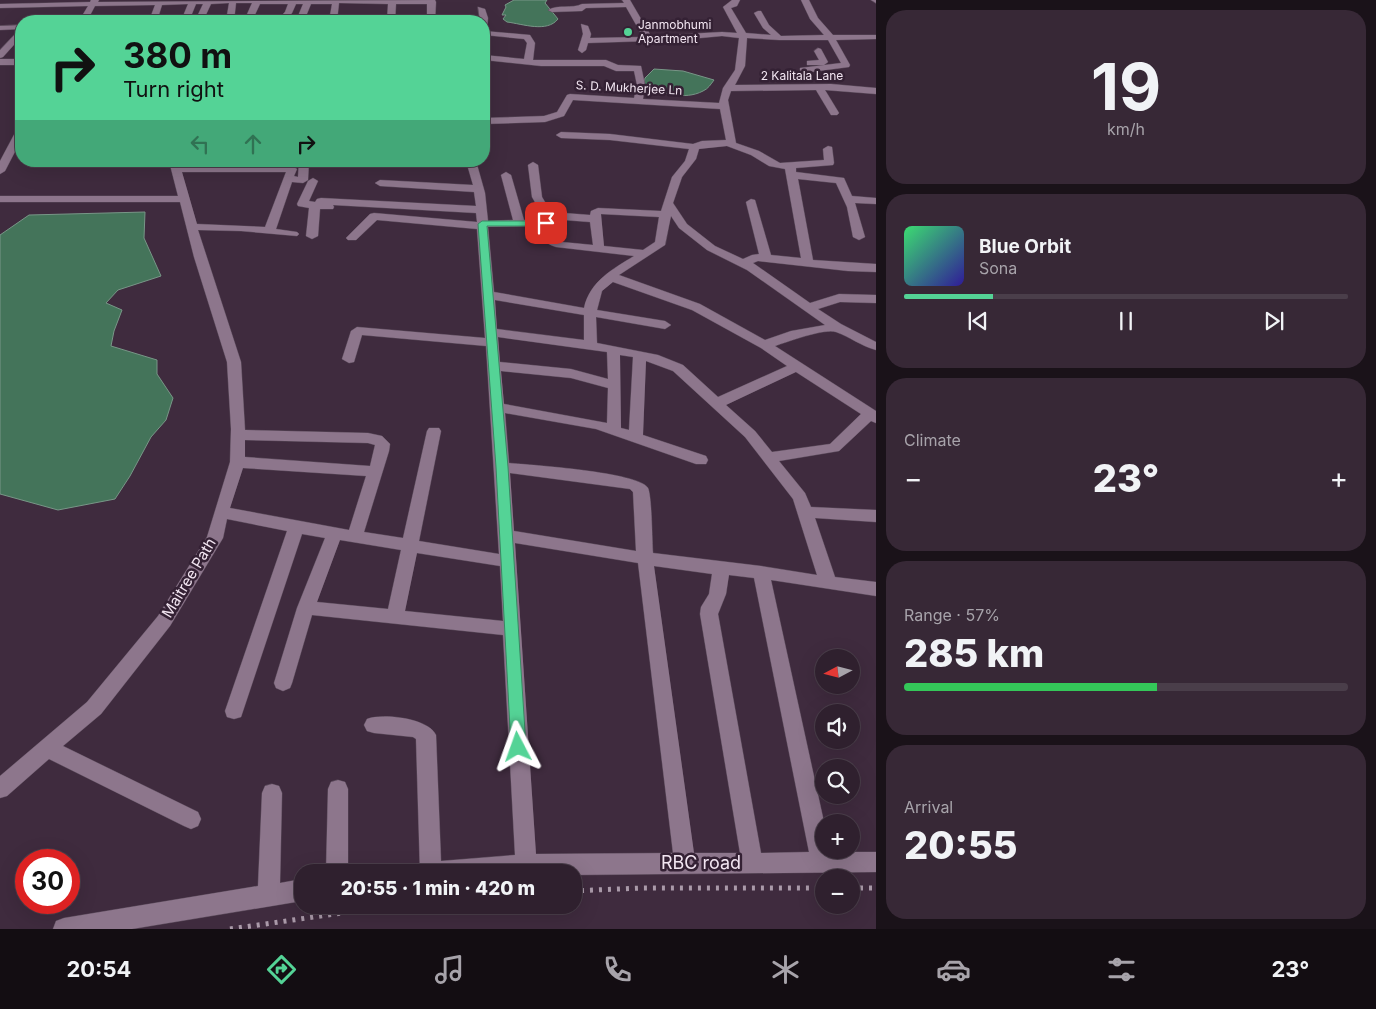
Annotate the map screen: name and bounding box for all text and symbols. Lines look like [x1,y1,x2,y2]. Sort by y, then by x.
place label: Janmobhumi Apartment [638,17,711,46]
marker: Janmobhumi Apartment [622,26,634,38]
text: 380 m [123,34,232,76]
icon: right [40,35,105,100]
text: 19 [1091,47,1161,126]
street label: 2 Kalitala Lane [761,68,843,83]
text: Turn right [123,76,224,102]
street label: S. D. Mukherjee Ln [575,77,683,98]
text: km/h [1107,119,1145,139]
icon: left [186,130,214,158]
icon: ahead [239,130,267,158]
icon: right [292,130,320,158]
pin [525,202,567,244]
icon: arrive [532,209,560,237]
text: Blue Orbit [979,235,1071,258]
text: Sona [979,258,1017,278]
icon: previous [964,307,992,335]
icon: pause [1112,307,1140,335]
icon: next [1260,307,1288,335]
text: Climate [904,430,961,450]
text: 23° [1093,455,1159,501]
text: − [904,461,923,495]
text: + [1329,461,1348,495]
street label: Maitree Path [157,535,220,621]
text: Range · 57% [904,605,1000,625]
text: 285 km [904,630,1044,676]
north arrow [815,649,860,694]
map controls [815,649,860,914]
button: sound [815,704,860,749]
position arrow [491,720,543,772]
button: search [815,759,860,804]
text: Arrival [904,797,953,817]
button: + [815,814,860,859]
text: 20:55 [904,822,1017,868]
speed limit sign: 30 [15,849,80,914]
street label: RBC road [661,852,741,873]
button: − [815,869,860,914]
text: 20:55 · 1 min · 420 m [341,877,535,900]
icon: directions [264,952,299,987]
icon: music [432,952,467,987]
icon: phone [600,952,635,987]
icon: climate [768,952,803,987]
icon: car [936,952,971,987]
icon: filters [1104,952,1139,987]
text: 20:54 [66,956,131,982]
text: 23° [1271,956,1309,982]

